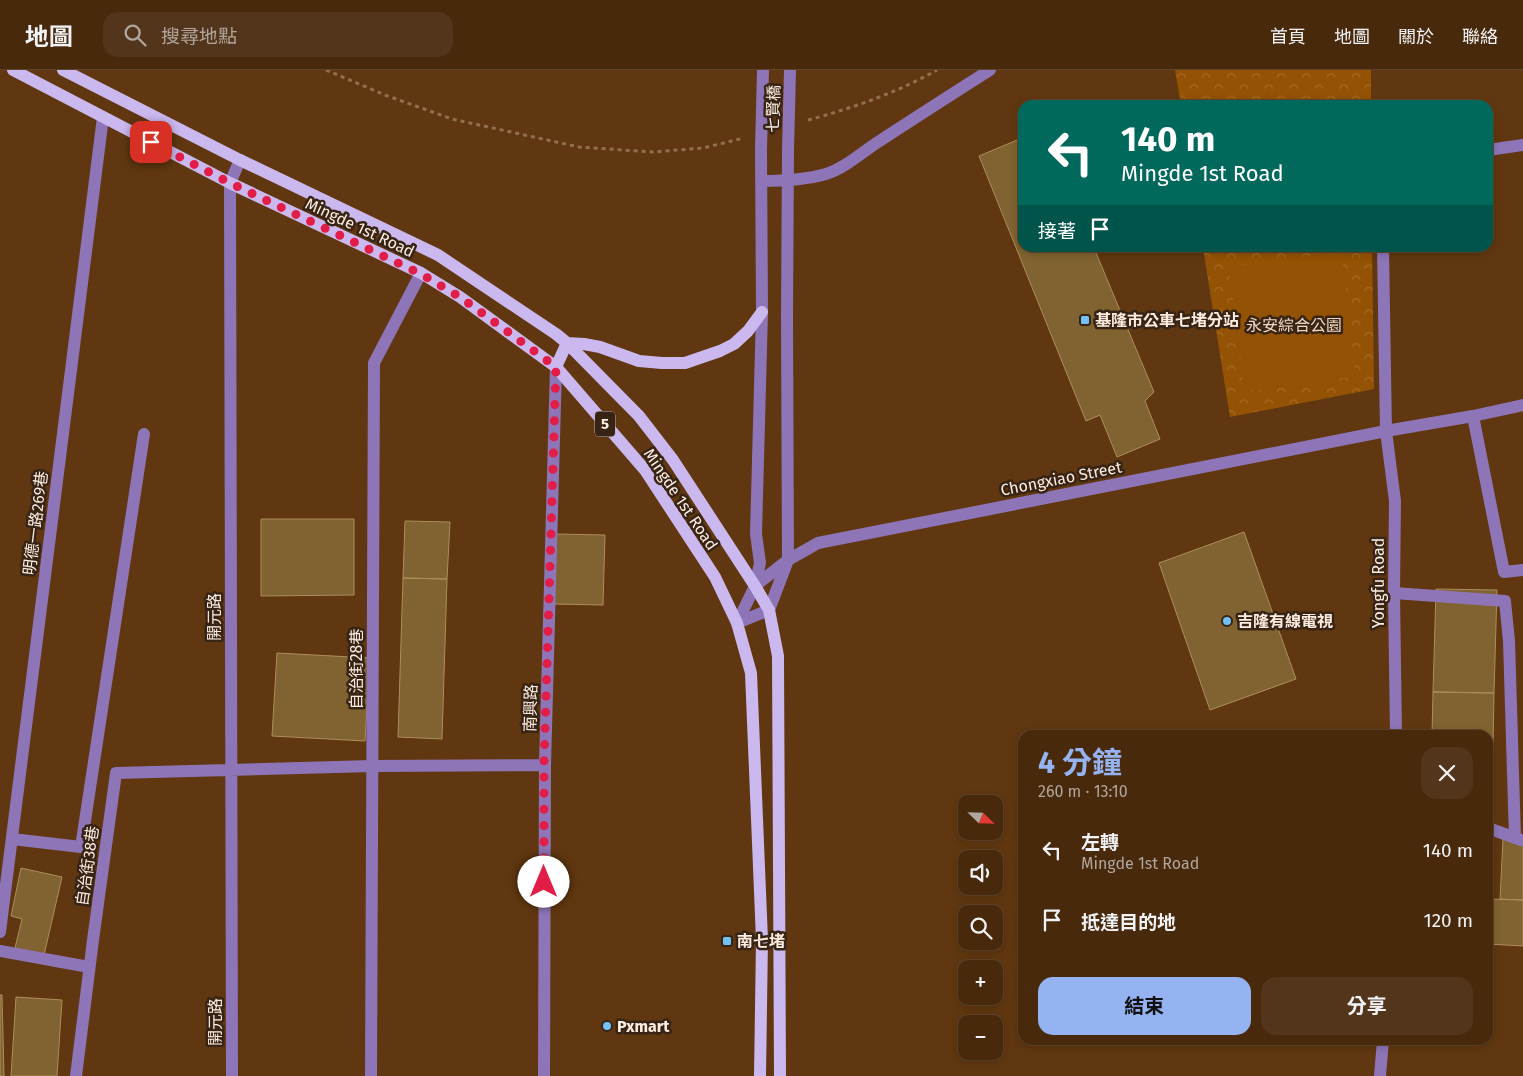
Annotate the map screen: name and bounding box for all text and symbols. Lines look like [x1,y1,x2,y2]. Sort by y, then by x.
search box [103,12,453,57]
icon: search [121,21,149,49]
text: 地圖 [25,23,73,51]
text: 搜尋地點 [161,25,237,48]
text: 首頁 [1270,26,1306,48]
text: 地圖 [1334,26,1370,48]
text: 關於 [1398,26,1434,48]
text: 聯絡 [1462,26,1498,48]
street label: 七賢橋 [764,85,783,133]
text: 140 m [1121,118,1215,160]
icon: left [1038,120,1103,185]
pin [130,121,172,163]
icon: arrive [137,128,165,156]
text: Mingde 1st Road [1121,160,1284,187]
street label: Mingde 1st Road [302,194,417,261]
icon: arrive [1086,215,1114,243]
text: 接著 [1038,220,1076,243]
place label: 基隆市公車七堵分站 [1095,311,1239,330]
marker: 基隆市公車七堵分站 [1079,314,1091,326]
park label: 永安綜合公園 [1246,316,1342,335]
road number: 5 [595,412,615,436]
street label: Mingde 1st Road [640,445,722,554]
street label: Chongxiao Street [999,457,1124,500]
street label: 明德一路269巷 [20,470,51,576]
street label: Yongfu Road [1369,538,1388,628]
street label: 開元路 [205,593,224,641]
place label: 吉隆有線電視 [1237,612,1333,631]
marker: 吉隆有線電視 [1221,615,1233,627]
street label: 自治街28巷 [347,629,366,709]
street label: 南興路 [520,684,541,732]
text: 4 分鐘 [1038,745,1122,781]
button: close [1421,747,1473,799]
text: 260 m · 13:10 [1038,782,1128,801]
north arrow [958,795,1002,840]
map controls [958,795,1003,1060]
street label: 自治街38巷 [72,825,103,907]
text: 左轉 [1081,831,1119,854]
icon: left [1038,836,1066,864]
text: 140 m [1423,839,1473,862]
button: sound [958,850,1003,895]
text: Mingde 1st Road [1081,854,1199,873]
position arrow [517,855,569,907]
button: search [958,905,1003,950]
icon: arrive [1038,906,1066,934]
text: 120 m [1423,909,1473,932]
text: 抵達目的地 [1081,911,1176,934]
place label: 南七堵 [737,932,785,951]
marker: 南七堵 [721,935,733,947]
button: + [958,960,1003,1005]
button: 結束 [1038,977,1251,1035]
button: 分享 [1261,977,1473,1035]
street label: 開元路 [206,998,225,1046]
button: − [958,1015,1003,1060]
place label: Pxmart [617,1017,670,1036]
marker: Pxmart [601,1020,613,1032]

